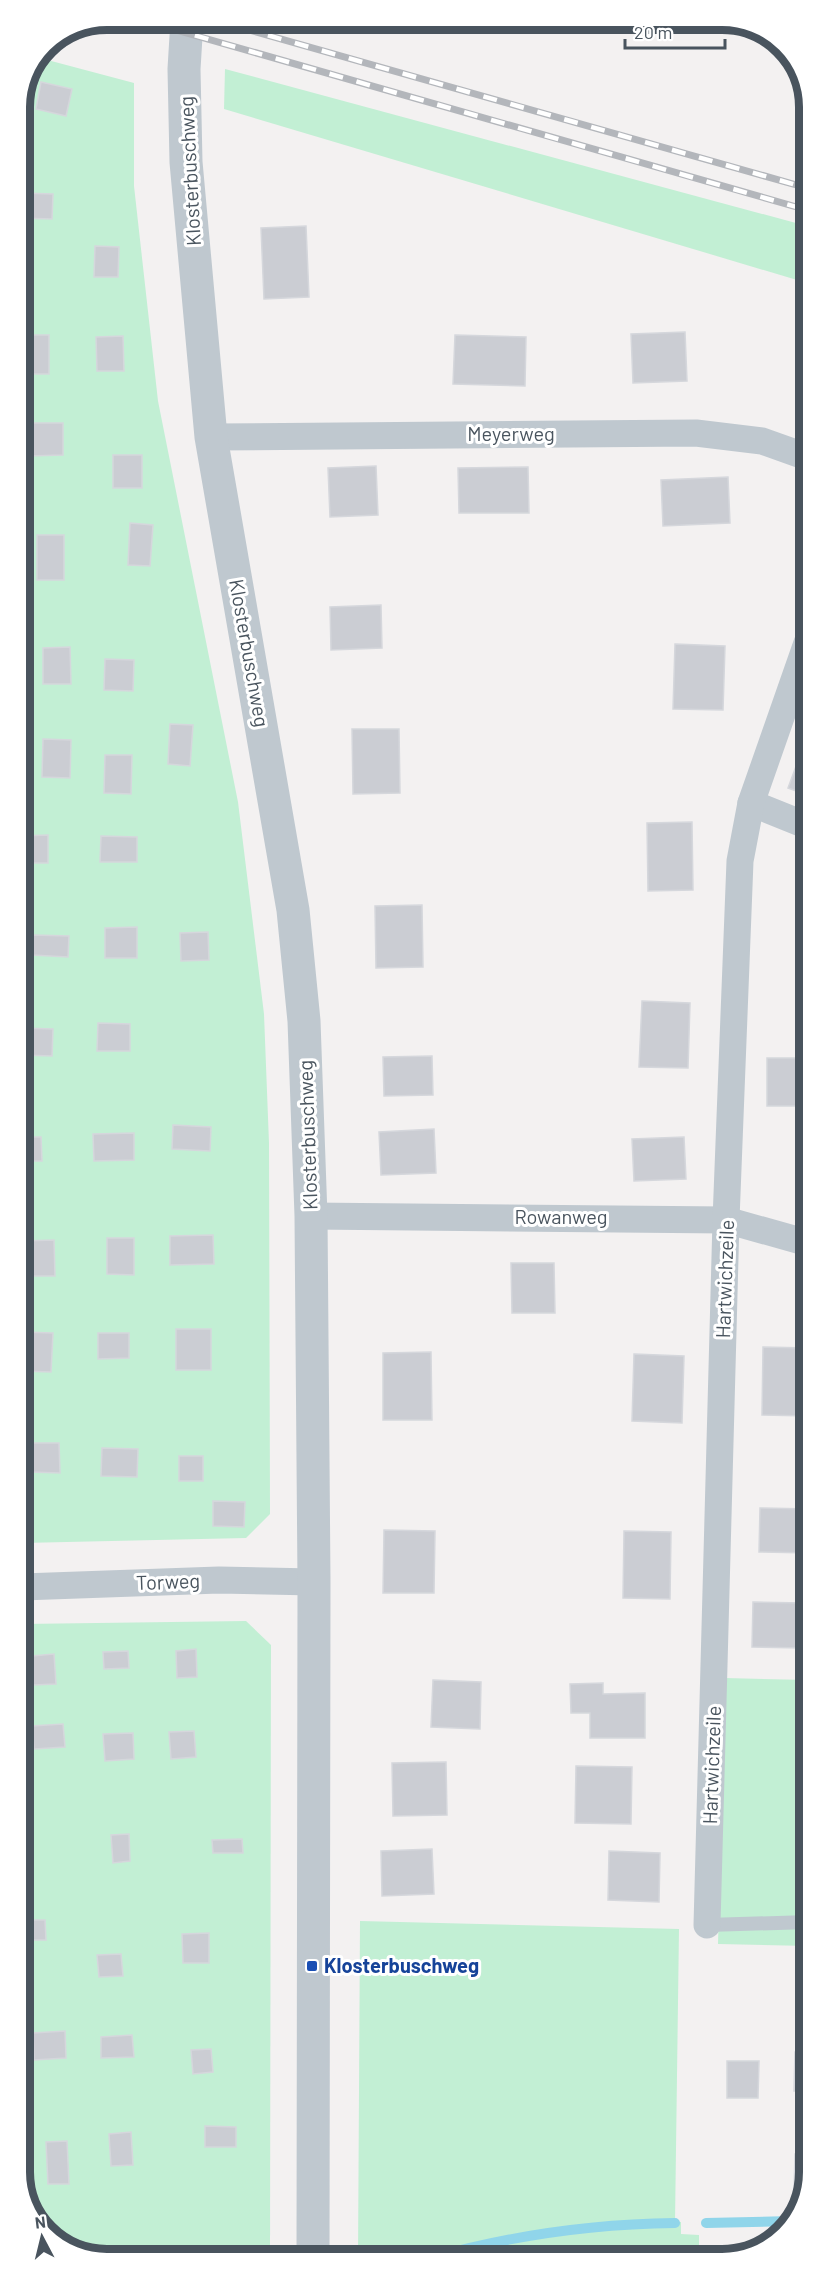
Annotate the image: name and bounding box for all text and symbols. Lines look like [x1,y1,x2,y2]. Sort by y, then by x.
scale bar [625,12,726,50]
text: 20 m [634,21,672,43]
street label: Klosterbuschweg [173,96,205,247]
street label: Meyerweg [467,421,555,445]
street label: Klosterbuschweg [225,577,275,729]
street label: Klosterbuschweg [292,1060,322,1210]
street label: Rowanweg [514,1204,608,1228]
street label: Hartwichzeile [710,1219,738,1339]
street label: Torweg [135,1568,200,1594]
street label: Hartwichzeile [697,1705,725,1825]
place label: Klosterbuschweg [324,1953,479,1977]
marker: Klosterbuschweg [305,1959,319,1973]
north arrow [12,2207,72,2267]
text: N [34,2212,47,2232]

